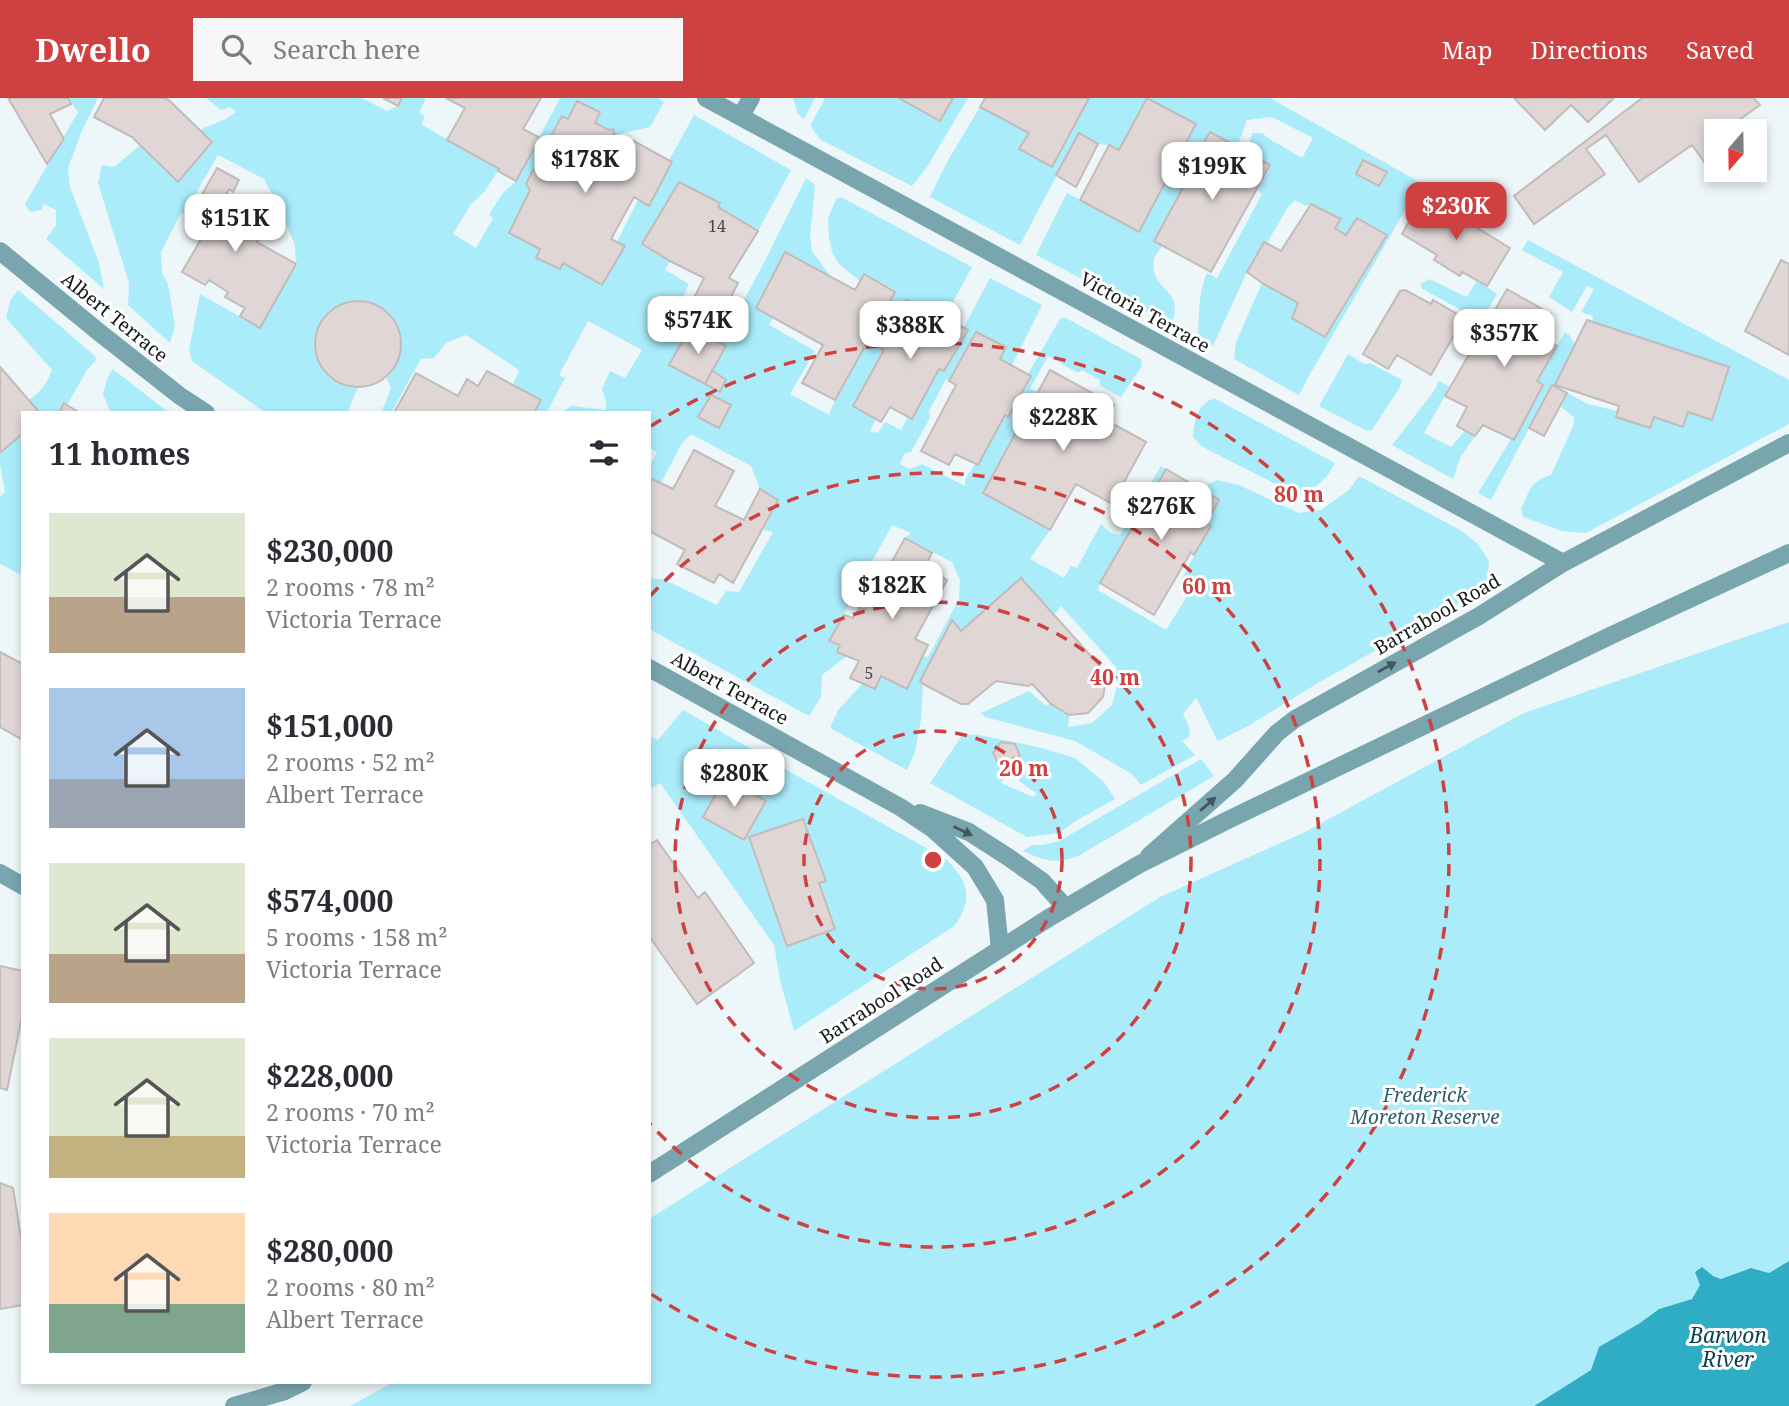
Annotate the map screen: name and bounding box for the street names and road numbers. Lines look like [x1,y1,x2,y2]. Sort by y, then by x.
street label: Victoria Terrace [1075,265,1215,359]
street label: Albert Terrace [56,266,174,368]
street label: Barrabool Road [1369,567,1505,661]
street label: Albert Terrace [667,645,793,731]
street label: Barrabool Road [815,950,948,1049]

